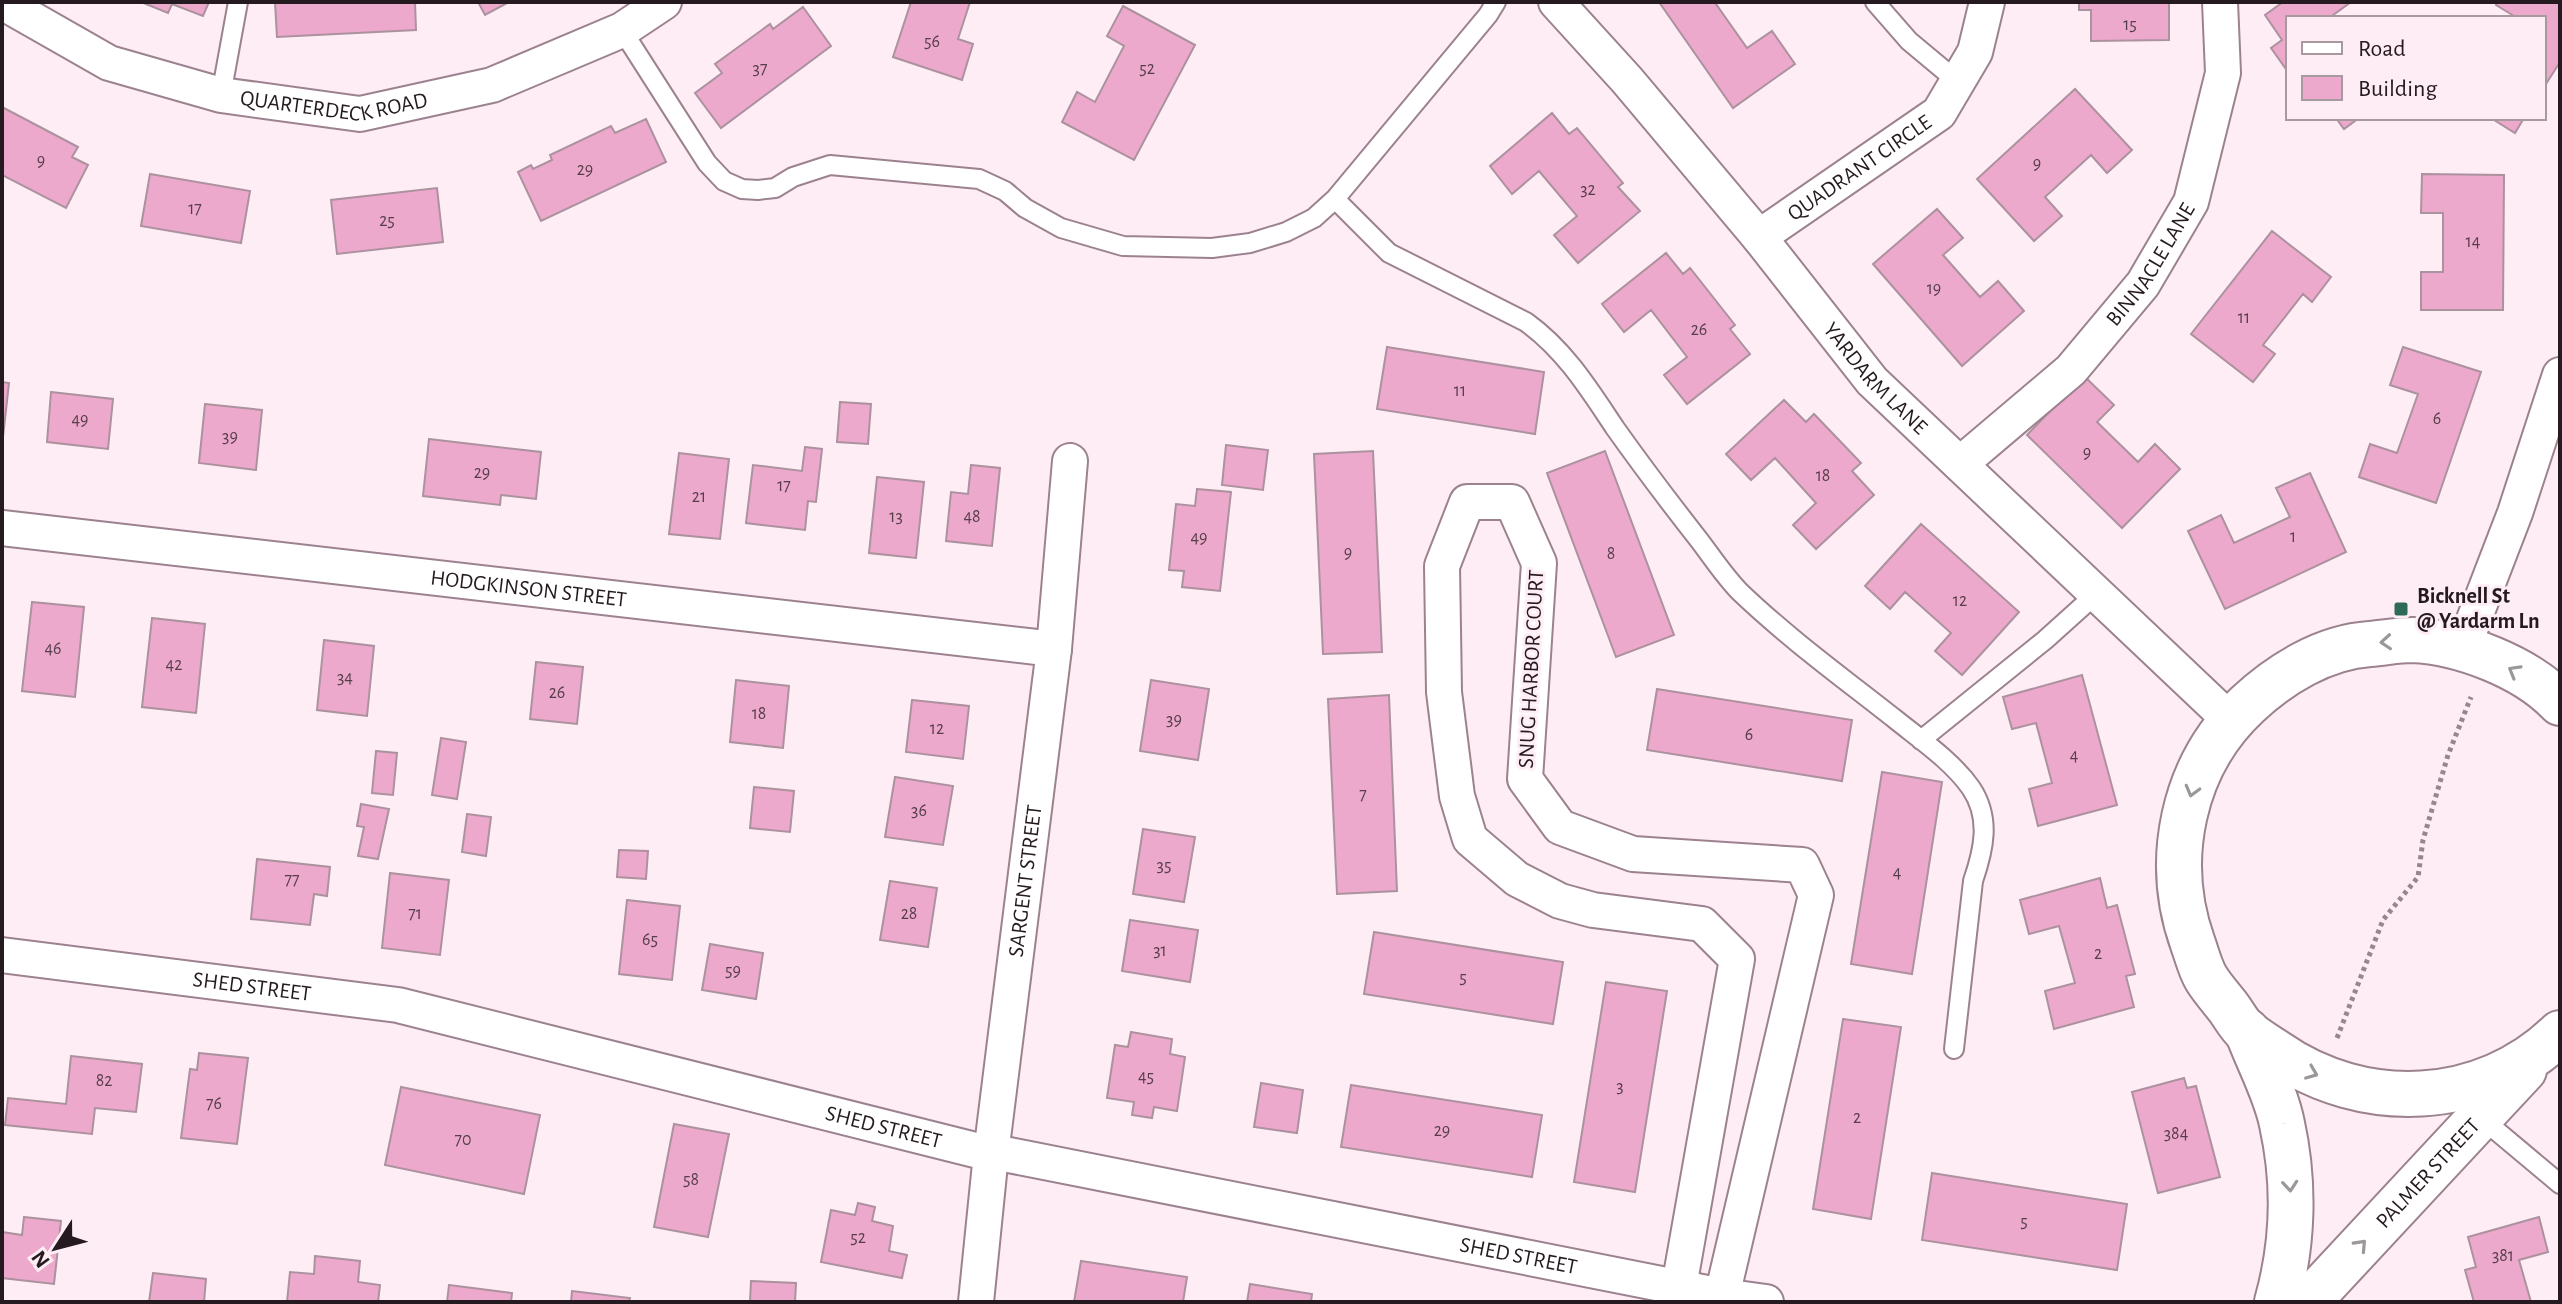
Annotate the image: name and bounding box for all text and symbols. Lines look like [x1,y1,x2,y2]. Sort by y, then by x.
house number: 15 [2123,16,2137,34]
legend [2286,16,2546,120]
house number: 56 [924,33,940,51]
text: Road [2358,37,2406,61]
house number: 37 [753,60,767,78]
house number: 52 [1139,60,1155,78]
text: Building [2358,77,2437,101]
street label: QUARTERDECK ROAD [239,87,430,125]
street label: QUADRANT CIRCLE [1784,111,1936,225]
house number: 9 [37,152,45,170]
house number: 9 [2033,155,2041,173]
house number: 29 [577,161,593,179]
house number: 32 [1580,181,1596,199]
street label: BINNACLE LANE [2102,199,2199,330]
house number: 17 [188,200,202,218]
house number: 25 [379,212,395,230]
house number: 14 [2466,233,2481,251]
house number: 19 [1927,280,1941,298]
house number: 11 [2238,309,2250,327]
street label: YARDARM LANE [1819,318,1932,439]
house number: 26 [1691,321,1707,339]
house number: 11 [1454,382,1466,400]
house number: 6 [2433,410,2441,428]
house number: 49 [71,411,89,429]
house number: 39 [222,428,238,446]
house number: 9 [2083,444,2091,462]
house number: 29 [474,464,490,482]
house number: 18 [1816,467,1830,485]
house number: 17 [777,477,791,495]
house number: 21 [692,488,706,506]
house number: 13 [889,508,903,526]
house number: 48 [963,508,981,526]
house number: 1 [2290,528,2296,546]
house number: 49 [1190,529,1208,547]
house number: 9 [1344,544,1352,562]
house number: 8 [1607,545,1615,563]
street label: HODGKINSON STREET [429,566,628,611]
street label: SNUG HARBOR COURT [1515,569,1547,769]
place label: Bicknell St @ Yardarm Ln [2417,585,2540,632]
house number: 12 [1953,592,1967,610]
marker: Bicknell St @ Yardarm Ln [2392,600,2410,618]
one-way arrow [2379,633,2392,650]
house number: 46 [44,640,62,658]
house number: 42 [166,656,182,674]
one-way arrow [2508,665,2523,681]
house number: 34 [337,669,353,687]
house number: 26 [549,684,565,702]
house number: 18 [752,705,766,723]
house number: 39 [1166,711,1182,729]
house number: 12 [930,720,944,738]
house number: 6 [1745,726,1753,744]
house number: 4 [2070,747,2079,765]
one-way arrow [2184,784,2201,798]
house number: 7 [1359,786,1367,804]
house number: 36 [911,802,927,820]
street label: SARGENT STREET [1005,803,1045,958]
house number: 35 [1157,857,1171,875]
house number: 4 [1893,864,1902,882]
house number: 77 [284,871,300,889]
house number: 71 [408,905,422,923]
house number: 28 [901,905,917,923]
house number: 65 [642,931,658,949]
house number: 31 [1153,942,1167,960]
house number: 2 [2094,945,2102,963]
house number: 59 [725,962,741,980]
street label: SHED STREET [192,968,313,1005]
house number: 5 [1459,969,1467,987]
one-way arrow [2304,1064,2318,1080]
house number: 45 [1138,1068,1154,1086]
house number: 82 [96,1072,112,1090]
house number: 3 [1616,1078,1624,1096]
house number: 76 [206,1095,222,1113]
street label: SHED STREET [823,1102,944,1152]
house number: 2 [1853,1109,1861,1127]
street label: PALMER STREET [2372,1114,2484,1232]
house number: 29 [1434,1122,1450,1140]
house number: 384 [2164,1125,2189,1143]
house number: 70 [454,1131,472,1149]
house number: 58 [683,1171,699,1189]
one-way arrow [2281,1180,2298,1193]
north arrow [16,1208,96,1288]
house number: 5 [2020,1213,2028,1231]
house number: 52 [850,1229,866,1247]
street label: SHED STREET [1458,1233,1579,1278]
one-way arrow [2351,1240,2366,1254]
text: N [27,1247,54,1272]
house number: 381 [2492,1247,2514,1265]

